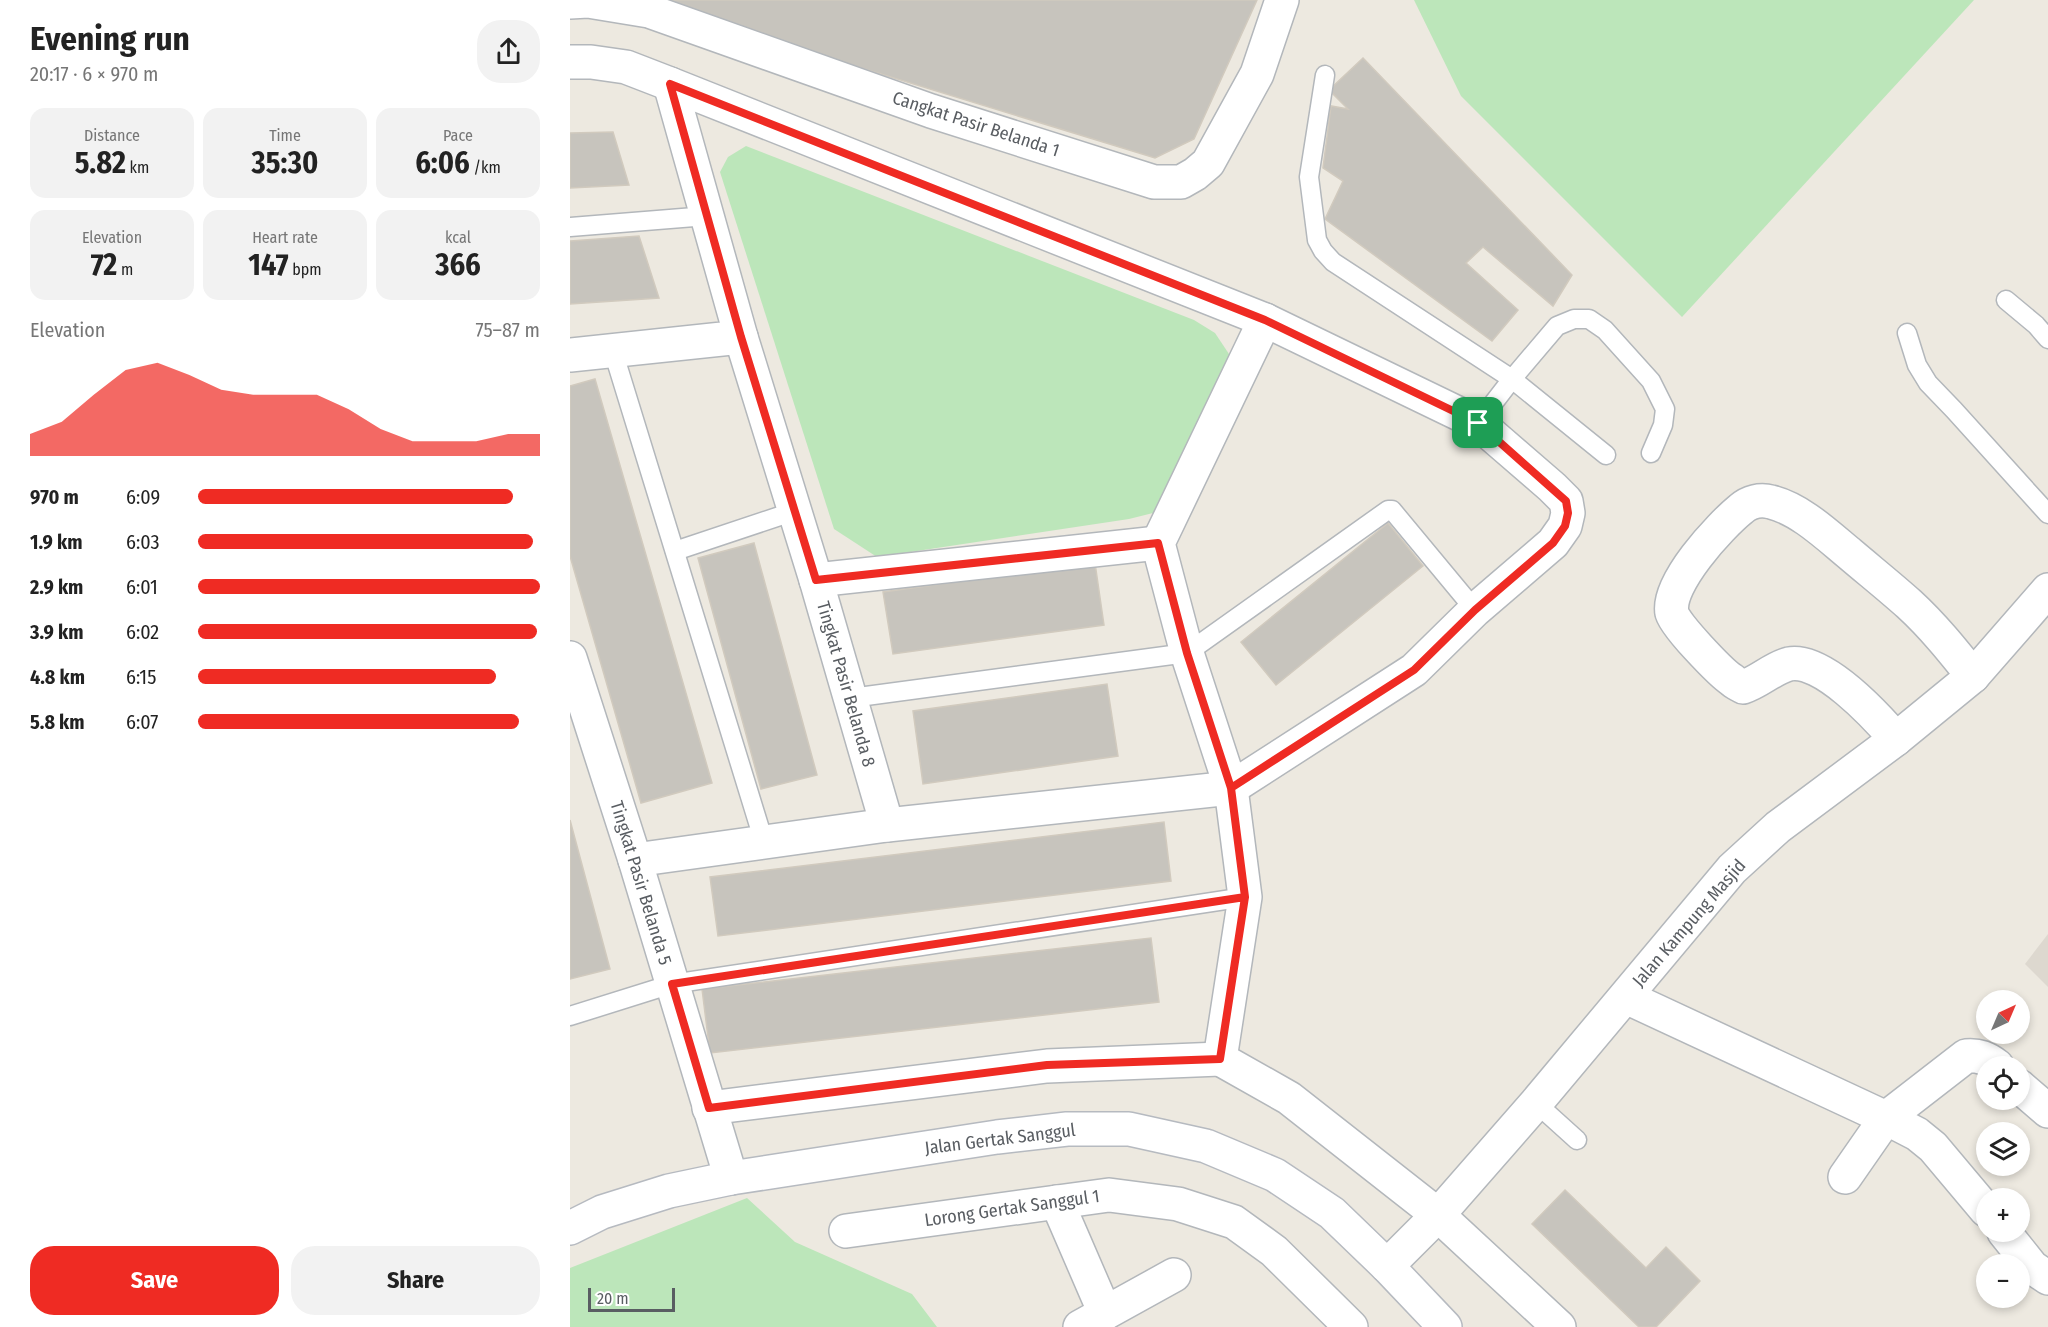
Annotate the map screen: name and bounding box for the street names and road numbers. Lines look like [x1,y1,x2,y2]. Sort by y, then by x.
street label: Cangkat Pasir Belanda 1 [890,87,1062,161]
street label: Tingkat Pasir Belanda 8 [812,599,880,769]
street label: Tingkat Pasir Belanda 5 [606,798,676,968]
street label: Jalan Kampung Masjid [1628,855,1750,991]
street label: Jalan Gertak Sanggul [923,1119,1077,1159]
street label: Lorong Gertak Sanggul 1 [923,1185,1101,1231]

